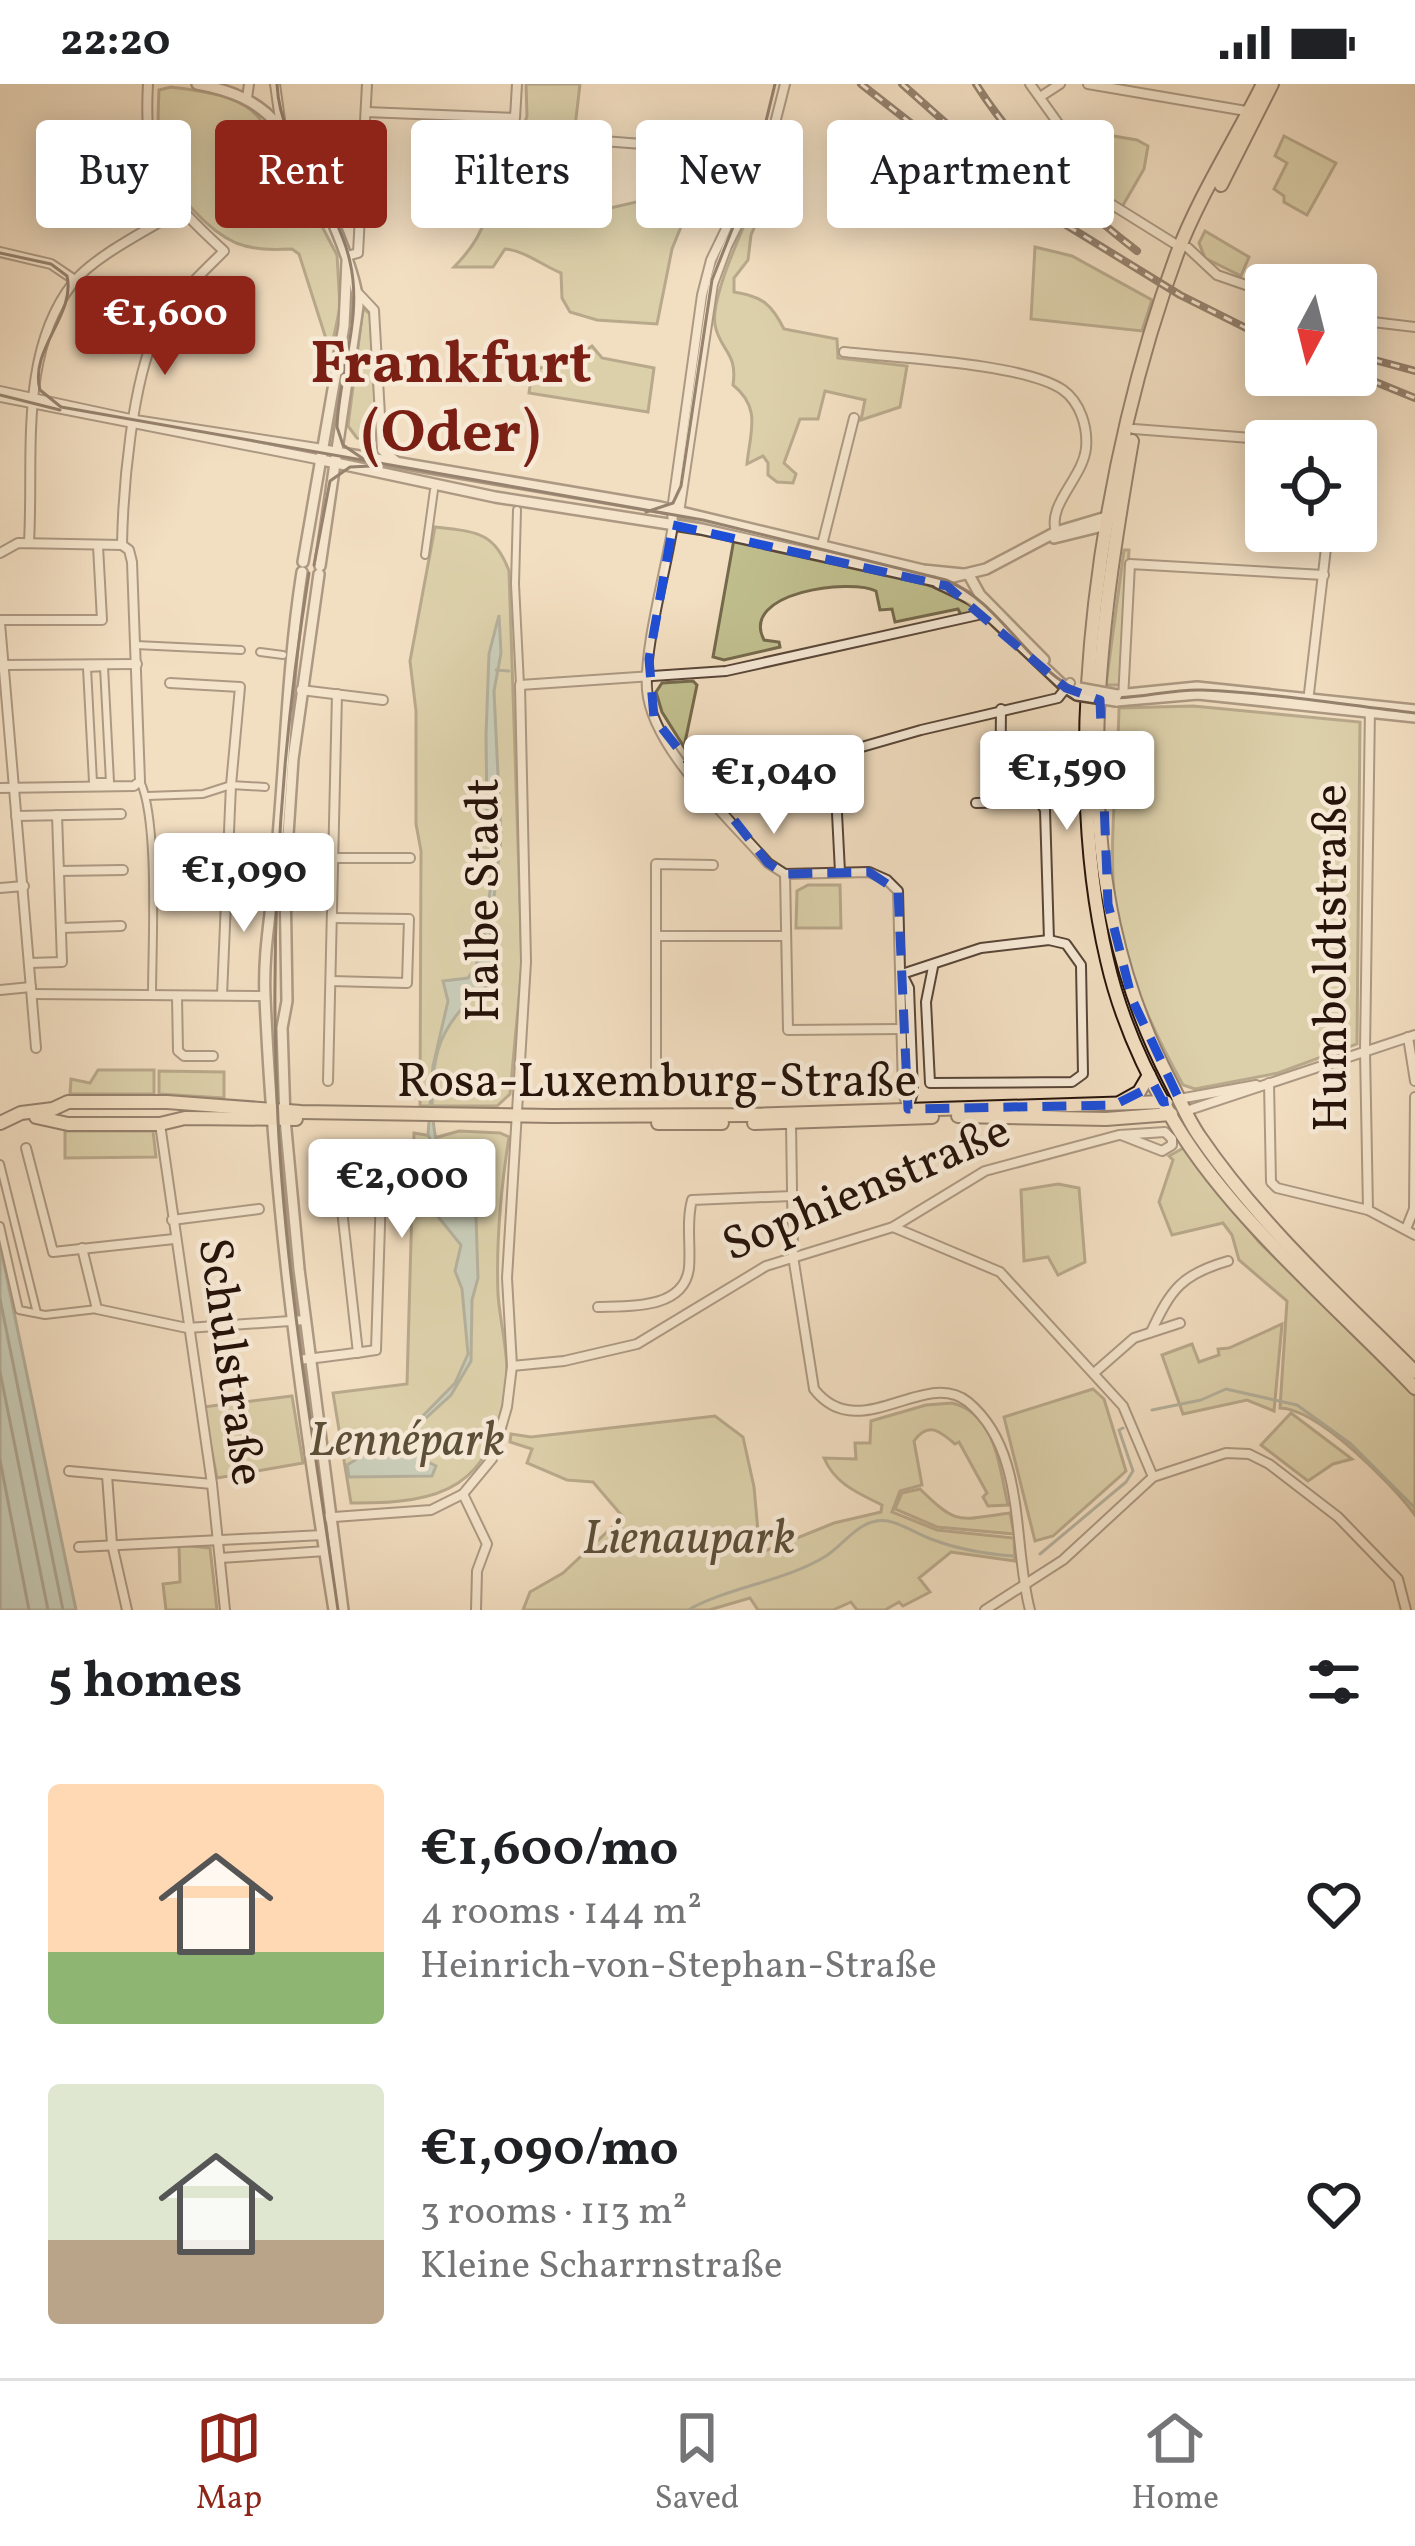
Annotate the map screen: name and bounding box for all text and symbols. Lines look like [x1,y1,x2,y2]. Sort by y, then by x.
text: 22:20 [60,11,171,74]
chip: Buy [36,120,191,228]
chip: Rent [215,120,387,228]
chip: Filters [411,120,612,228]
chip: New [636,120,803,228]
chip: Apartment [827,120,1114,228]
north arrow [1245,264,1377,396]
map controls [1245,264,1377,552]
pin: €1,600 [67,276,263,378]
text: €1,600 [102,288,228,342]
district label: Frankfurt (Oder) [310,325,592,477]
button: locate [1245,420,1377,552]
pin: €1,590 [969,731,1165,833]
pin: €1,040 [676,735,872,837]
text: €1,590 [1007,743,1127,797]
text: €1,040 [711,747,837,801]
street label: Halbe Stadt [452,778,519,1022]
street label: Humboldtstraße [1300,784,1367,1132]
pin: €1,090 [146,833,342,935]
text: €1,090 [181,845,307,899]
street label: Rosa-Luxemburg-Straße [397,1050,917,1117]
street label: Sophienstraße [713,1099,1021,1281]
pin: €2,000 [304,1139,500,1241]
text: €2,000 [335,1151,469,1205]
street label: Schulstraße [178,1234,280,1490]
park label: Lennépark [309,1409,505,1476]
park label: Lienaupark [583,1507,795,1574]
text: 5 homes [48,1647,242,1718]
icon: filters [1301,1649,1367,1715]
text: €1,600/mo [420,1815,678,1886]
icon: home [144,1832,288,1976]
icon: heart [1301,1871,1367,1937]
text: 4 rooms · 144 m² [420,1886,702,1940]
text: Heinrich-von-Stephan-Straße [420,1940,937,1994]
text: €1,090/mo [420,2115,679,2186]
icon: home [144,2132,288,2276]
icon: heart [1301,2171,1367,2237]
text: 3 rooms · 113 m² [420,2186,687,2240]
text: Kleine Scharrnstraße [420,2240,782,2294]
tab: Map [196,2405,262,2523]
tab: Saved [654,2405,739,2523]
tab: Home [1132,2405,1219,2523]

